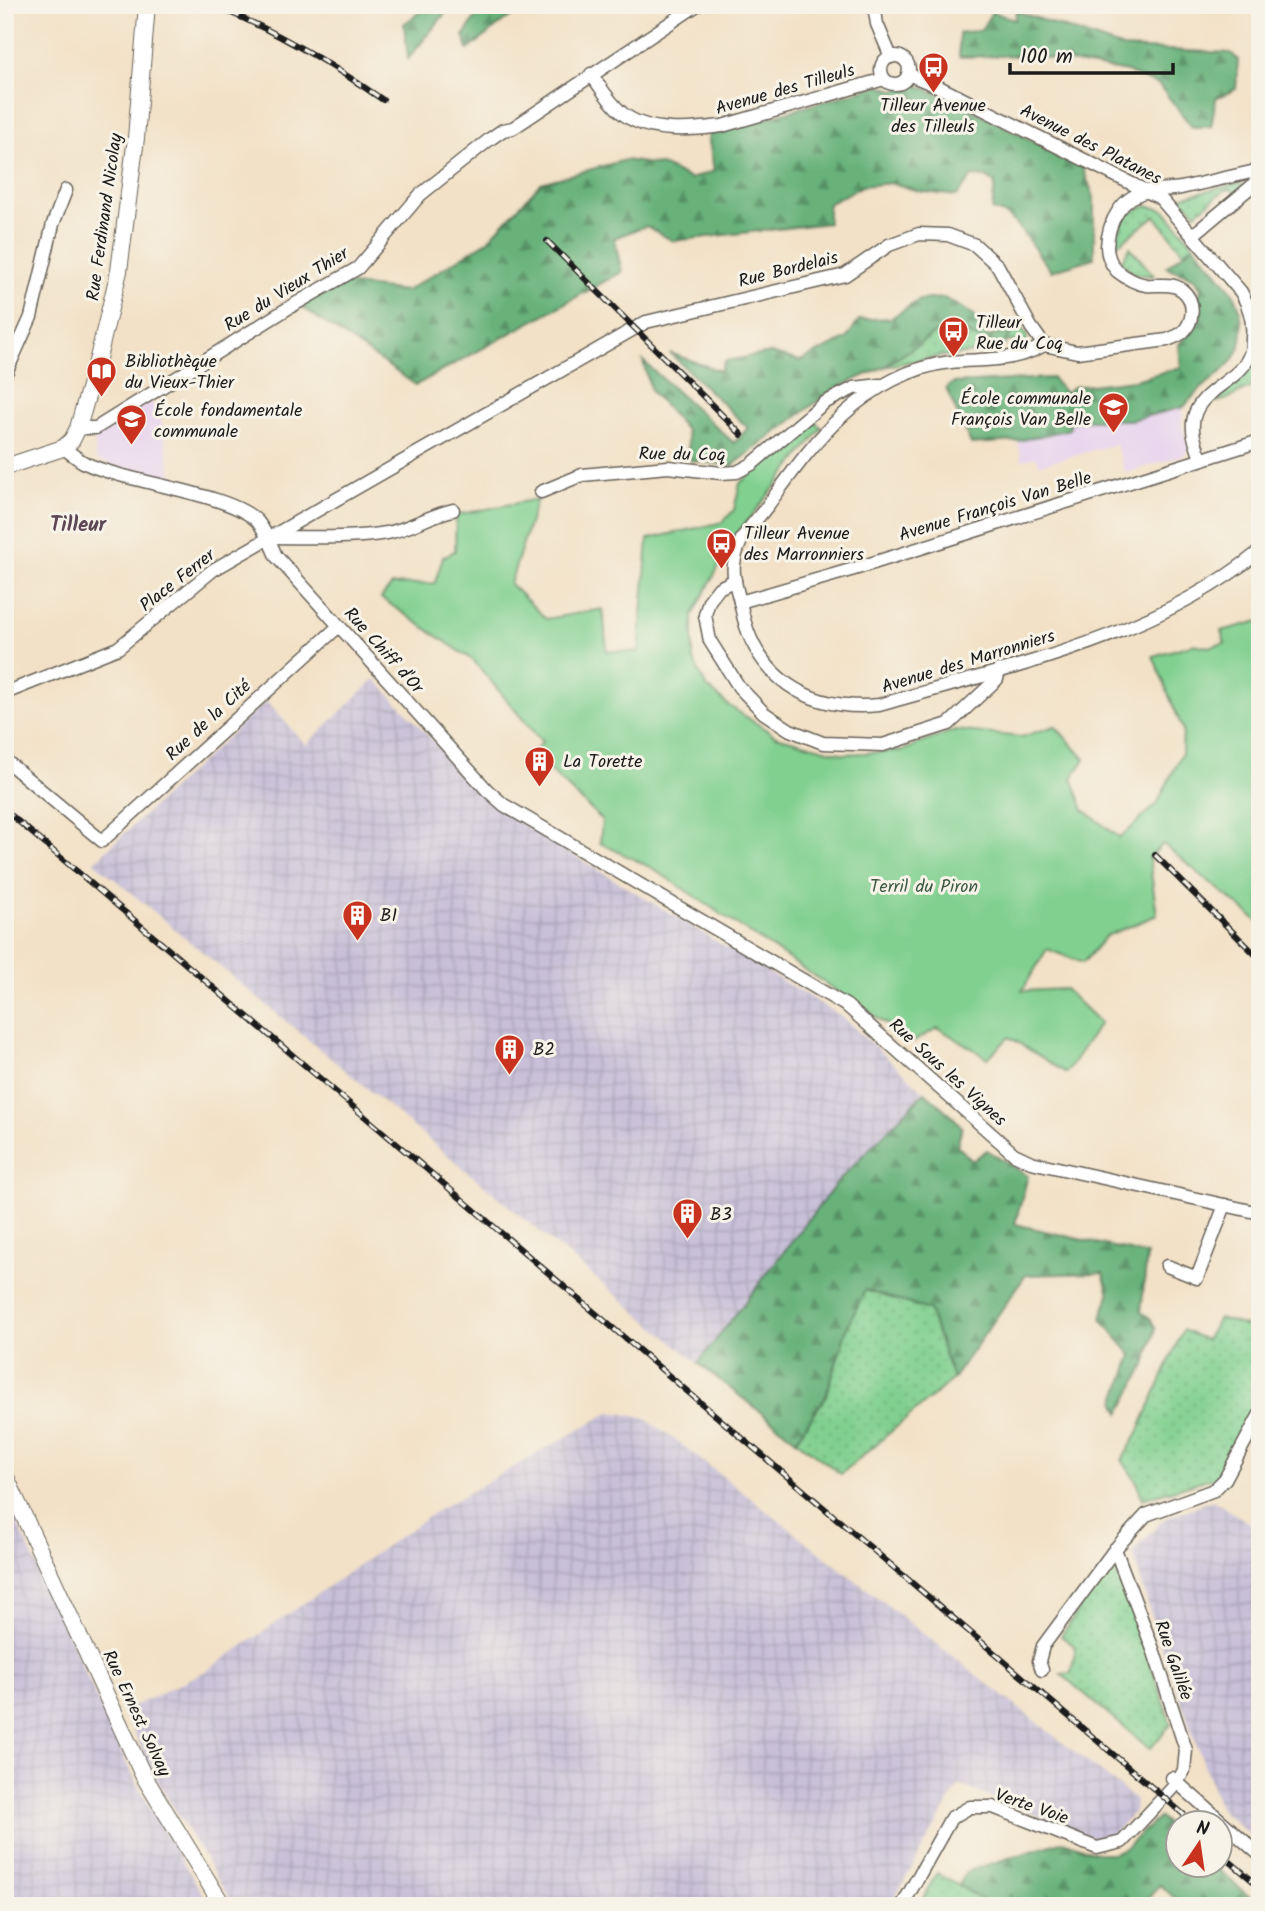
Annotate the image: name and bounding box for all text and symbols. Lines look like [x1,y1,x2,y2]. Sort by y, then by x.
scale bar [1010,32,1172,76]
text: 100 m [1020,41,1073,74]
bus stop icon: Tilleur Avenue des Tilleuls [916,50,950,94]
street label: Avenue des Tilleuls [712,57,859,124]
place label: Tilleur Avenue des Tilleuls [880,92,986,142]
street label: Avenue des Platanes [1014,97,1167,194]
street label: Rue Ferdinand Nicolay [79,131,132,303]
street label: Rue du Vieux Thier [219,240,356,340]
street label: Rue Bordelais [735,244,842,297]
place label: Tilleur Rue du Coq [976,309,1063,359]
bus stop icon: Tilleur Rue du Coq [936,315,970,359]
place label: Bibliothèque du Vieux-Thier [125,348,235,398]
library icon: Bibliothèque du Vieux-Thier [85,354,119,398]
place label: École communale François Van Belle [951,385,1091,435]
school or university icon: École communale François Van Belle [1097,391,1131,435]
place label: École fondamentale communale [154,397,302,447]
school or university icon: École fondamentale communale [114,403,148,447]
street label: Rue du Coq [638,440,726,471]
street label: Avenue François Van Belle [895,464,1095,551]
district label: Tilleur [50,509,107,542]
place label: Tilleur Avenue des Marronniers [744,520,864,570]
bus stop icon: Tilleur Avenue des Marronniers [704,526,738,570]
street label: Place Ferrer [134,542,223,620]
street label: Rue Chiff d'Or [336,601,431,702]
street label: Avenue des Marronniers [878,622,1059,703]
street label: Rue de la Cité [159,673,260,769]
building icon: La Torette [523,744,557,788]
place label: La Torette [563,748,642,777]
park label: Terril du Piron [870,873,978,902]
building icon: B1 [340,898,374,942]
place label: B1 [380,902,397,931]
street label: Rue Sous les Vignes [881,1012,1013,1135]
building icon: B2 [493,1032,527,1076]
place label: B2 [533,1036,555,1065]
building icon: B3 [670,1197,704,1241]
place label: B3 [710,1201,732,1230]
street label: Rue Galilée [1145,1617,1200,1704]
street label: Rue Ernest Solvay [94,1645,178,1782]
street label: Verte Voie [991,1781,1072,1834]
north arrow [1164,1810,1234,1880]
text: N [1193,1813,1212,1845]

